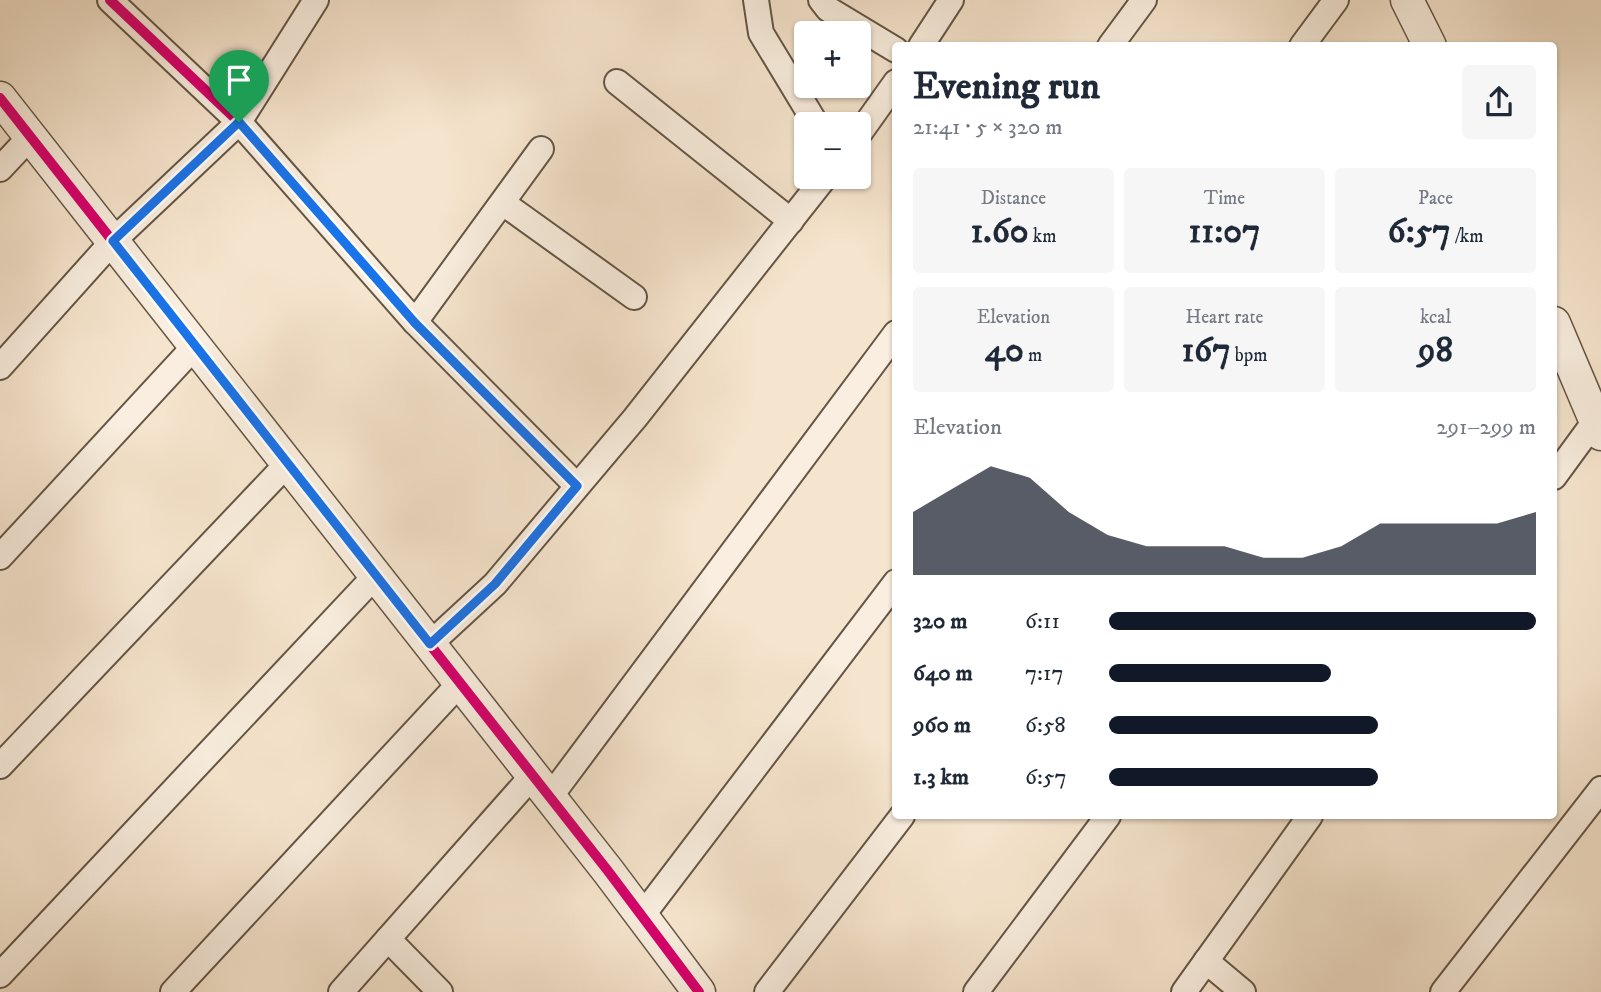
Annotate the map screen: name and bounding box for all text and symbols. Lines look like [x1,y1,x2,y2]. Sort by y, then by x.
map controls [794,21,871,189]
button: + [794,21,871,98]
pin [209,50,269,122]
icon: arrive [220,61,258,99]
text: Evening run [913,63,1100,111]
button: share [1462,65,1536,139]
button: − [794,112,871,189]
text: 21:41 · 5 × 320 m [913,113,1063,142]
text: Distance [981,187,1046,210]
text: Time [1204,187,1245,210]
text: Pace [1418,187,1453,210]
text: 1.60 [971,210,1029,254]
text: 11:07 [1188,210,1261,254]
text: 6:57 [1387,210,1451,254]
text: km [1029,225,1056,248]
text: /km [1451,225,1484,248]
text: Elevation [977,306,1050,329]
text: Heart rate [1186,306,1263,329]
text: kcal [1420,306,1451,329]
text: 40 [985,329,1024,373]
text: 167 [1181,329,1231,373]
text: 98 [1418,329,1453,373]
text: m [1024,344,1042,367]
text: bpm [1231,344,1268,367]
text: Elevation [913,413,1002,442]
text: 291–299 m [1436,413,1536,442]
text: 320 m [913,607,967,636]
text: 6:11 [1025,607,1060,636]
text: 640 m [913,659,973,688]
text: 7:17 [1025,659,1064,688]
text: 960 m [913,711,971,740]
text: 6:58 [1025,711,1066,740]
text: 1.3 km [913,763,969,792]
text: 6:57 [1025,763,1067,792]

